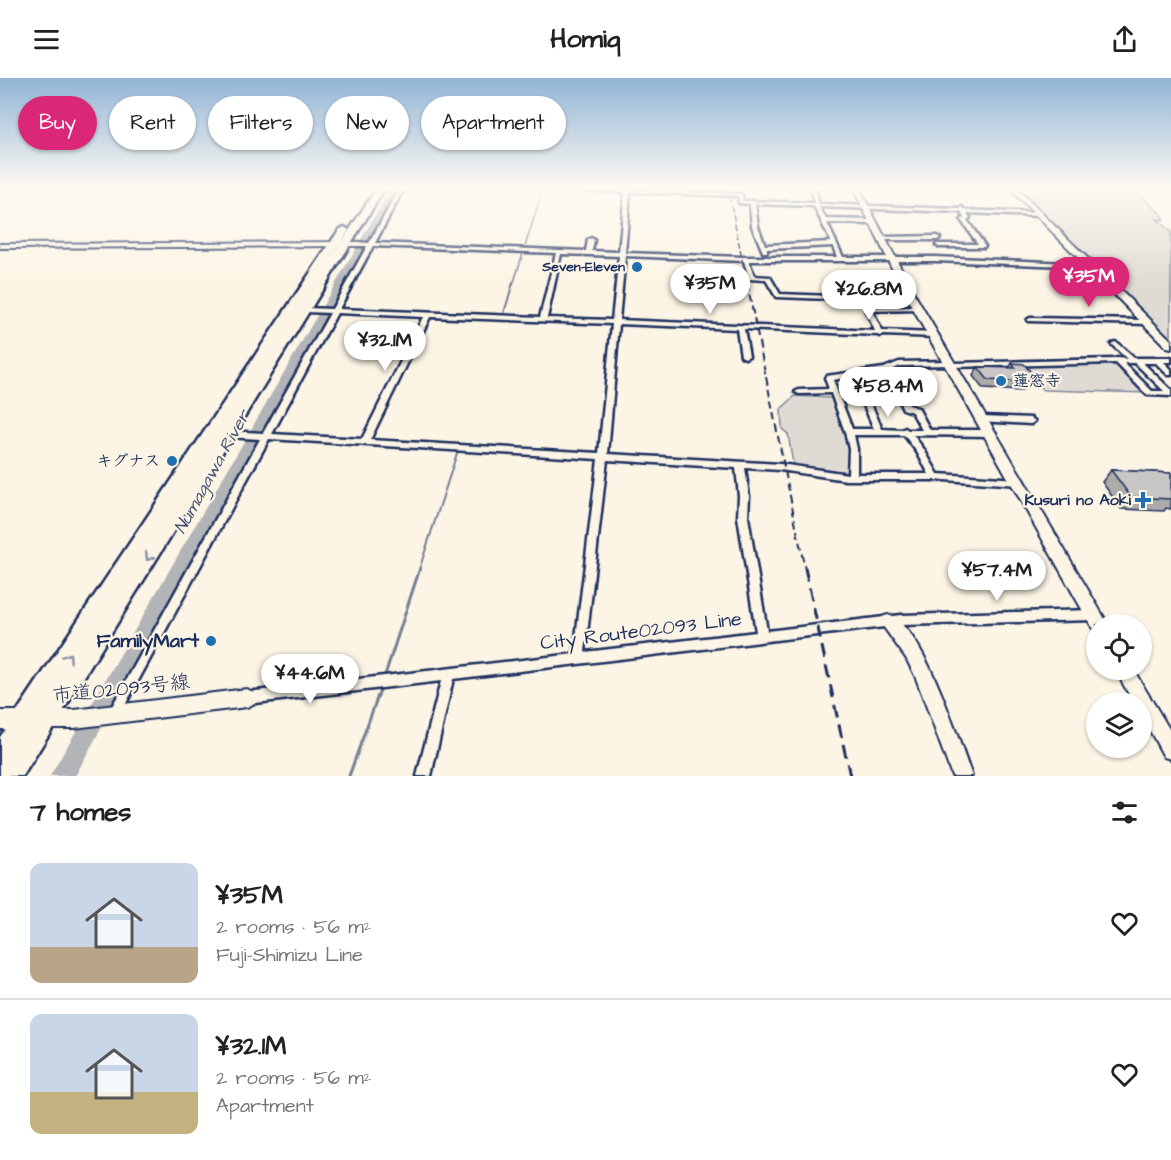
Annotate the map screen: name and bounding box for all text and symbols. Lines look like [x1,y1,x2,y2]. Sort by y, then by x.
text: Homiq [550,20,621,58]
icon: menu [30,23,63,56]
icon: share [1108,23,1141,56]
chip: Buy [18,96,97,150]
chip: Rent [109,96,196,150]
chip: Filters [208,96,313,150]
chip: New [325,96,409,150]
chip: Apartment [421,96,566,150]
place label: Seven-Eleven [541,257,625,277]
pin: ¥35M [1053,257,1125,308]
marker: Seven-Eleven [630,260,644,274]
text: ¥35M [1063,262,1115,290]
pin: ¥35M [674,264,746,315]
text: ¥35M [684,269,736,297]
pin: ¥26.8M [820,270,918,321]
text: ¥26.8M [836,275,903,303]
pin: ¥32.1M [336,321,434,372]
text: ¥32.1M [358,326,412,354]
pin: ¥58.4M [839,367,937,418]
place label: 蓮窓寺 [1013,370,1061,392]
text: ¥58.4M [853,372,923,400]
marker: 蓮窓寺 [994,374,1008,388]
water label: Numagawa River [168,404,258,539]
place label: キグナス [96,450,160,472]
marker: キグナス [165,454,179,468]
place label: Kusuri no Aoki [1024,489,1132,511]
marker: Kusuri no Aoki [1136,493,1150,507]
one-way arrow [145,551,157,561]
pin: ¥57.4M [948,551,1046,602]
text: ¥57.4M [962,556,1032,584]
street label: City Route02093 Line [539,605,744,658]
map controls [1086,614,1152,758]
button: locate [1086,614,1152,680]
place label: FamilyMart [96,627,200,656]
marker: FamilyMart [204,634,218,648]
one-way arrow [60,652,71,663]
pin: ¥44.6M [261,654,359,705]
text: ¥44.6M [275,659,345,687]
street label: 市道02093号線 [51,668,191,710]
button: layers [1086,692,1152,758]
text: 7 homes [30,794,131,830]
icon: filters [1108,796,1141,829]
text: ¥35M [216,877,283,913]
icon: home [78,887,150,959]
icon: heart [1108,907,1141,940]
text: 2 rooms · 56 m² [216,913,371,941]
text: Fuji-Shimizu Line [216,941,363,969]
text: ¥32.1M [216,1028,286,1064]
icon: home [78,1038,150,1110]
icon: heart [1108,1058,1141,1091]
text: 2 rooms · 56 m² [216,1064,371,1092]
text: Apartment [216,1092,314,1120]

